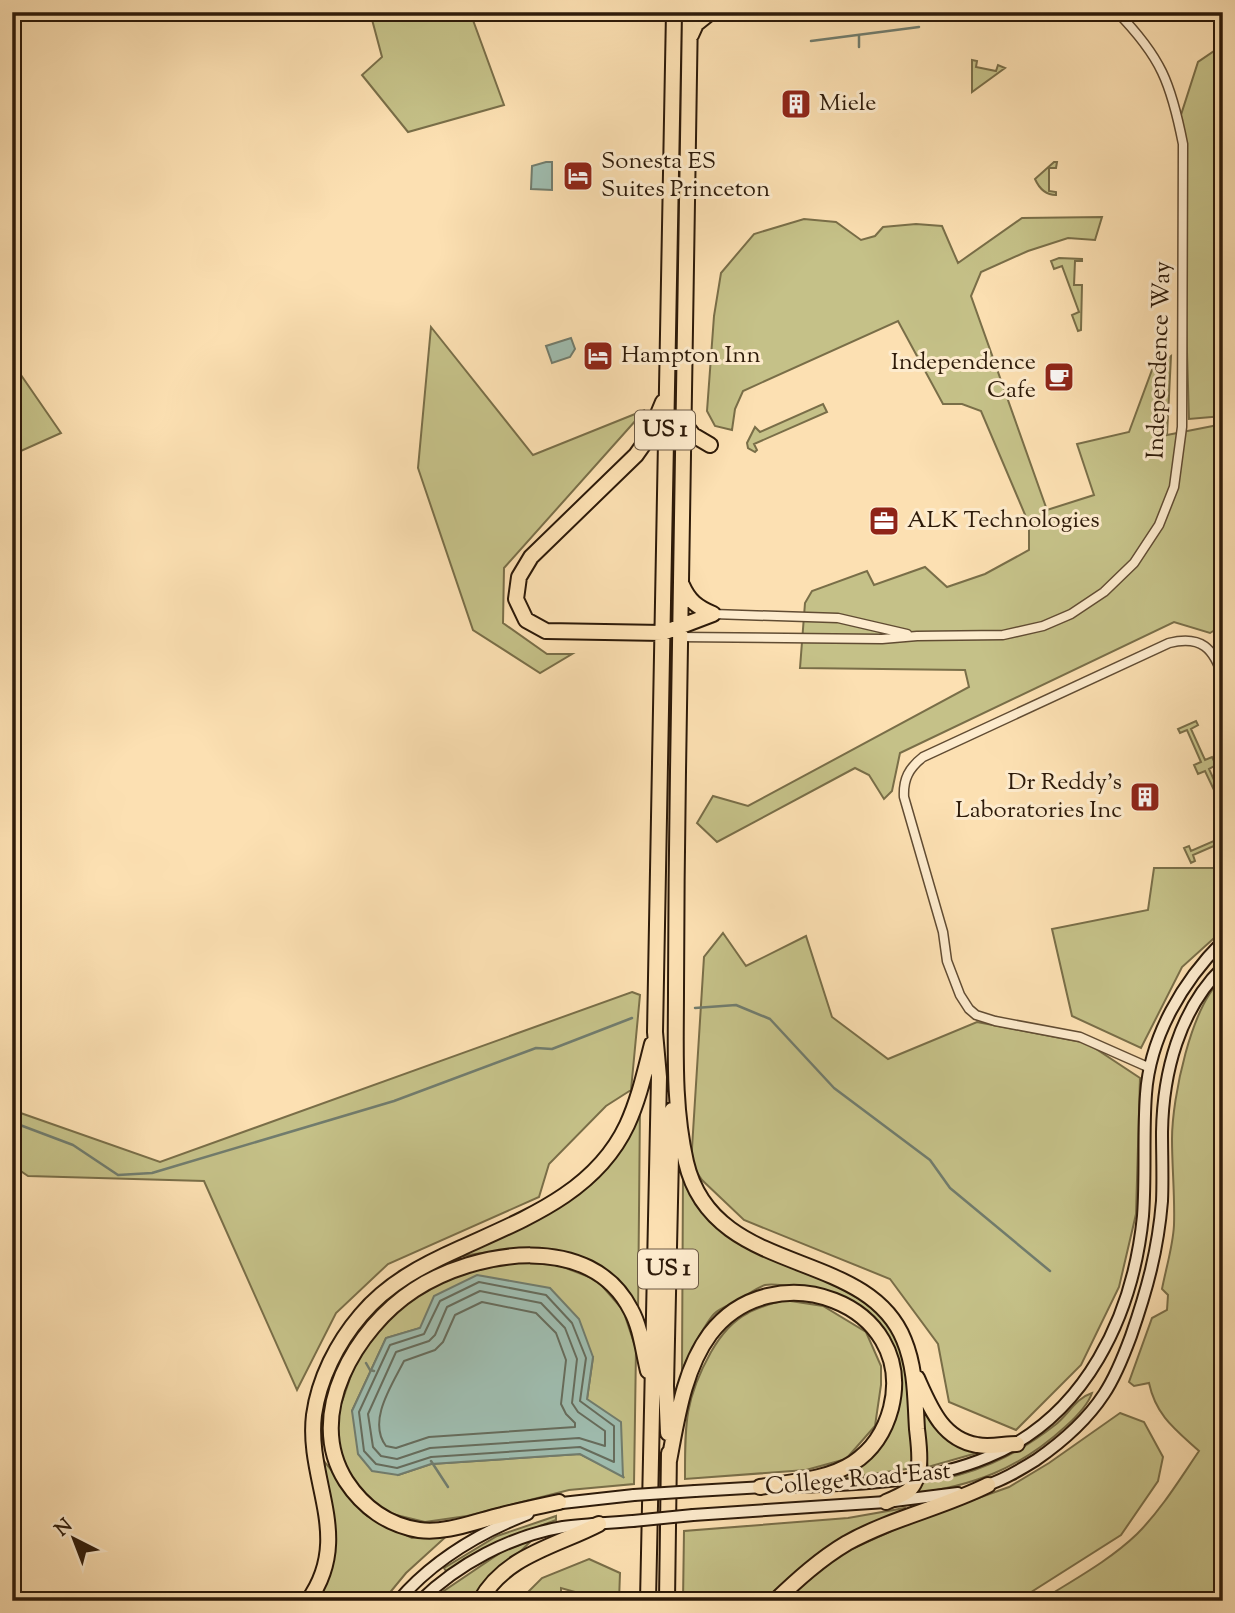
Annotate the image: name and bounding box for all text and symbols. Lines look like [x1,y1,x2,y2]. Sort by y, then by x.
building icon: Miele [779,87,813,121]
place label: Miele [819,87,876,121]
place label: Sonesta ES Suites Princeton [601,145,770,207]
hotel icon: Sonesta ES Suites Princeton [561,159,595,193]
street label: Independence Way [1140,260,1180,460]
hotel icon: Hampton Inn [581,339,615,373]
place label: Hampton Inn [621,339,761,373]
place label: Independence Cafe [891,346,1036,408]
cafe icon: Independence Cafe [1042,360,1076,394]
road number: US 1 [635,410,695,450]
office icon: ALK Technologies [867,504,901,538]
place label: ALK Technologies [907,504,1100,538]
place label: Dr Reddy's Laboratories Inc [955,766,1122,828]
building icon: Dr Reddy's Laboratories Inc [1128,780,1162,814]
road number: US 1 [638,1250,698,1288]
street label: College Road East [764,1455,952,1505]
north arrow [38,1504,108,1574]
text: N [50,1513,79,1543]

